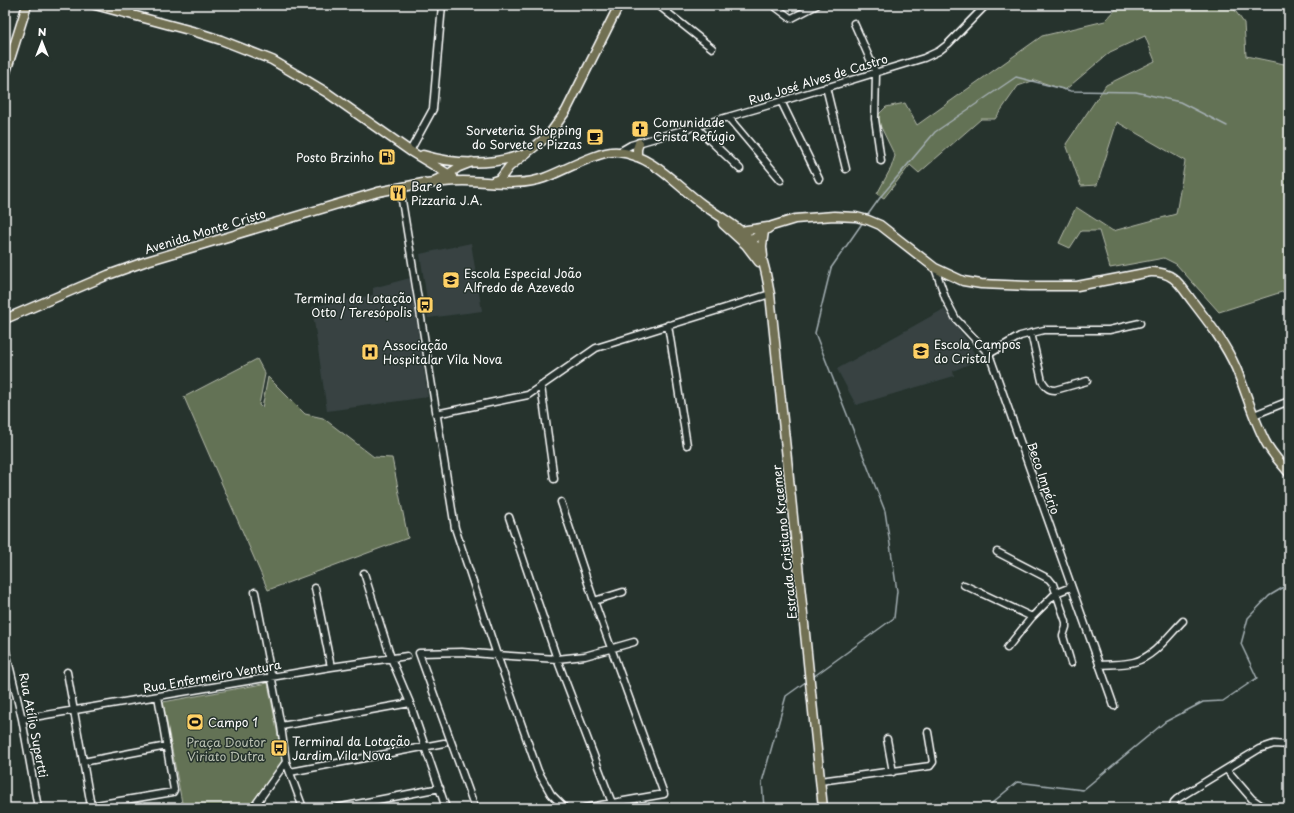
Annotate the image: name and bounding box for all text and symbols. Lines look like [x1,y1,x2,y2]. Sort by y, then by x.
north arrow [22,22,62,62]
text: N [38,23,47,40]
street label: Rua José Alves de Castro [746,49,890,109]
place label: Comunidade Cristã Refúgio [653,113,735,145]
church icon: Comunidade Cristã Refúgio [630,119,650,139]
place label: Sorveteria Shopping do Sorvete e Pizzas [466,121,583,153]
cafe icon: Sorveteria Shopping do Sorvete e Pizzas [585,127,605,147]
fuel station icon: Posto Brzinho [377,147,397,167]
place label: Posto Brzinho [296,148,374,166]
place label: Bar e Pizzaria J.A. [411,177,483,209]
restaurant icon: Bar e Pizzaria J.A. [388,183,408,203]
street label: Avenida Monte Cristo [142,204,268,258]
place label: Escola Especial João Alfredo de Azevedo [464,264,582,296]
school or university icon: Escola Especial João Alfredo de Azevedo [441,270,461,290]
place label: Terminal da Lotação Otto / Teresópolis [294,289,413,321]
bus stop icon: Terminal da Lotação Otto / Teresópolis [415,295,435,315]
place label: Escola Campos do Cristal [934,335,1021,367]
place label: Associação Hospitalar Vila Nova [383,336,503,368]
school or university icon: Escola Campos do Cristal [911,341,931,361]
hospital icon: Associação Hospitalar Vila Nova [360,342,380,362]
street label: Beco Império [1023,439,1065,517]
street label: Estrada Cristiano Kraemer [767,463,801,620]
street label: Rua Enfermeiro Ventura [141,655,283,697]
street label: Rua Atílio Supertti [15,671,53,779]
sports icon: Campo 1 [185,712,205,732]
place label: Campo 1 [208,713,258,731]
place label: Terminal da Lotação Jardim Vila Nova [292,732,410,764]
park label: Praça Doutor Viriato Dutra [186,733,266,765]
bus stop icon: Terminal da Lotação Jardim Vila Nova [269,738,289,758]

